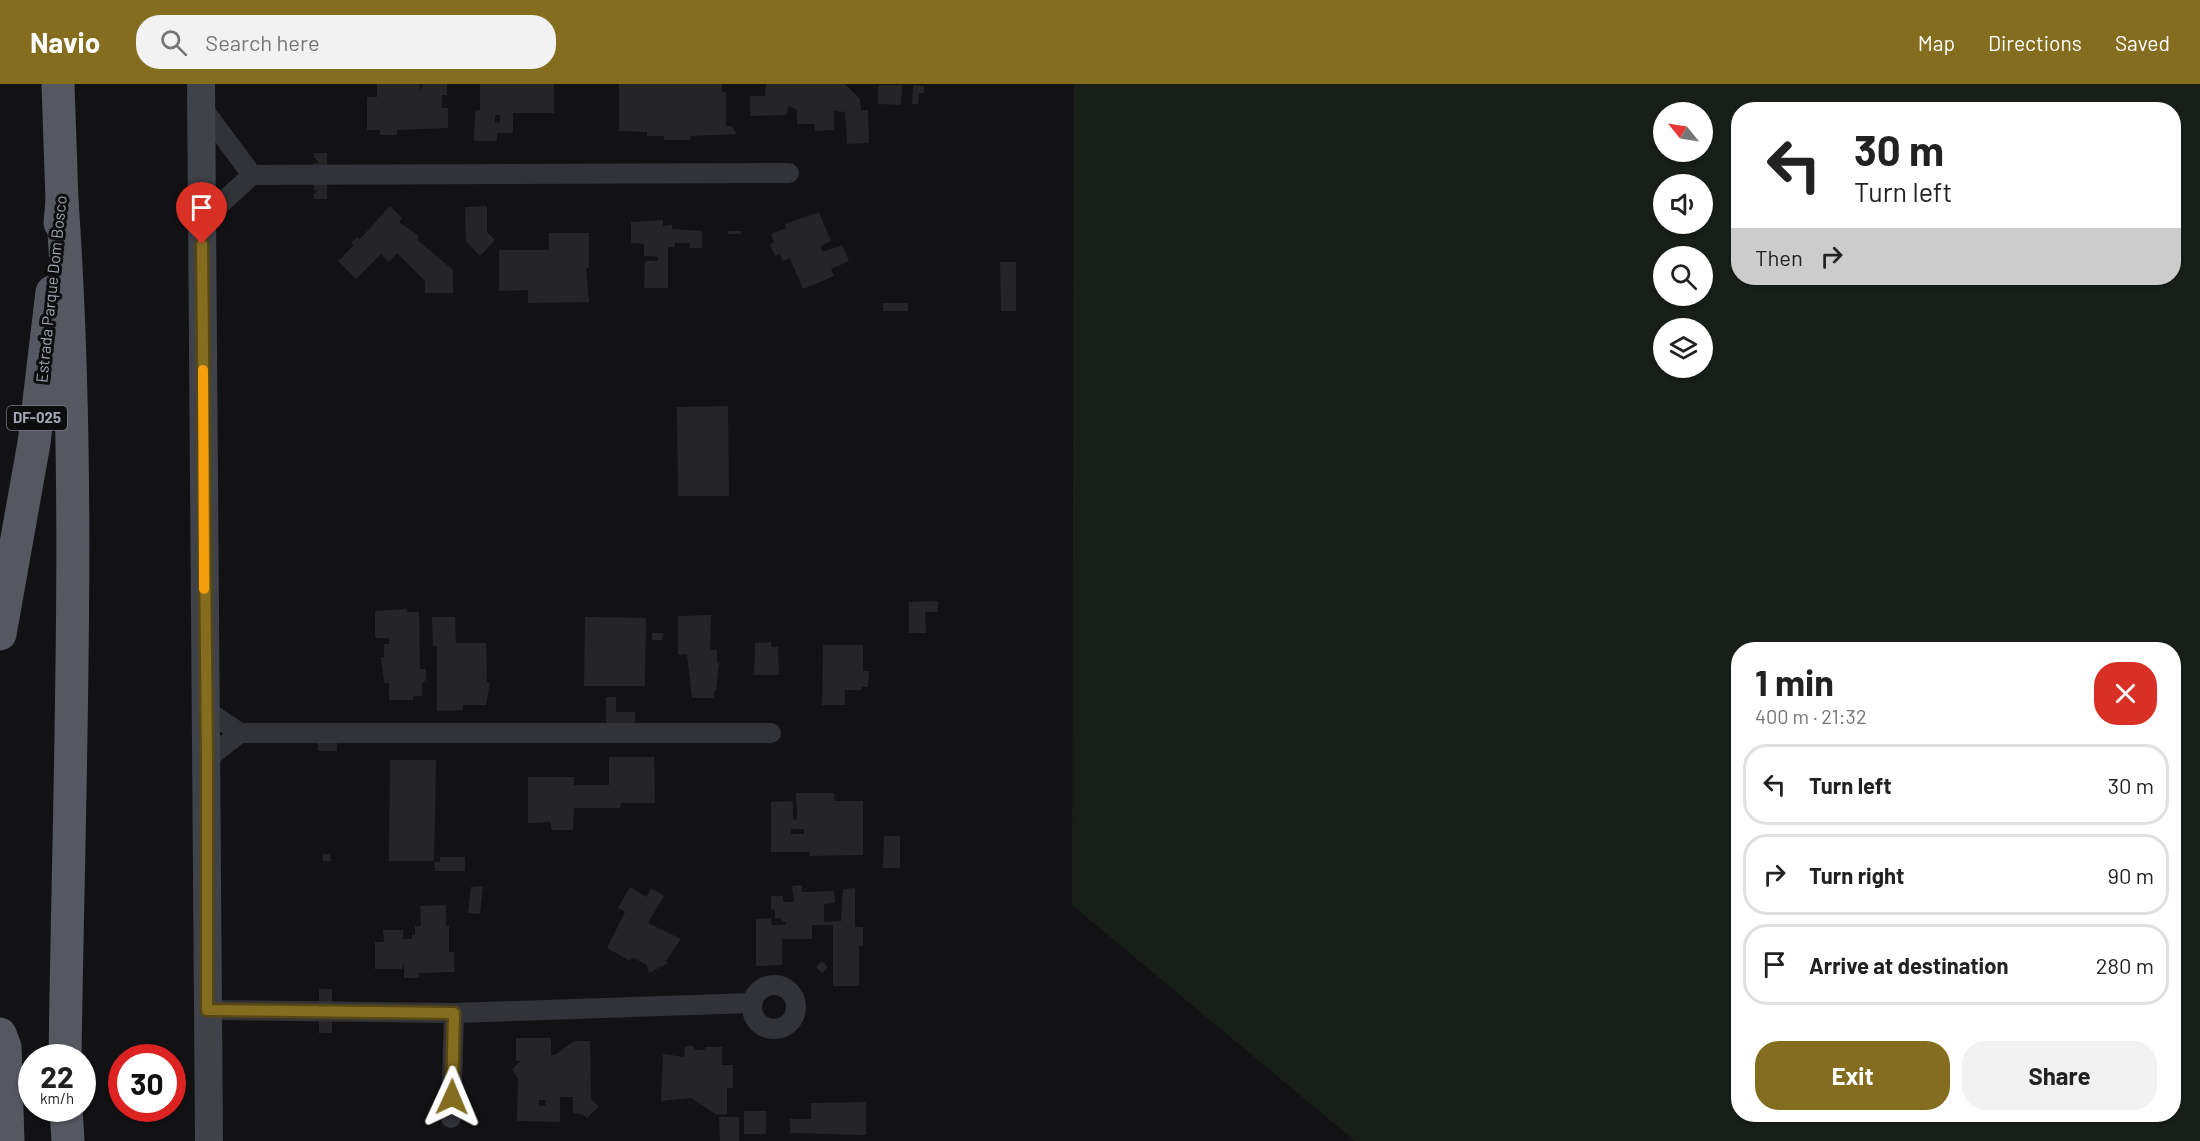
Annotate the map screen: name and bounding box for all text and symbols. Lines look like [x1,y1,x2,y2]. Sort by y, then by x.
search box [136,15,556,69]
text: Navio [30,25,100,59]
icon: search [157,26,190,59]
text: Search here [205,29,320,55]
text: Map [1918,30,1955,55]
text: Directions [1988,30,2082,55]
text: Saved [2115,30,2170,55]
north arrow [1653,102,1713,162]
map controls [1653,102,1713,378]
text: 30 m [1854,124,1944,174]
icon: left [1755,126,1833,204]
button: sound [1653,174,1713,234]
text: Turn left [1854,175,1952,207]
pin [176,182,227,244]
icon: arrive [185,191,218,224]
street label: Estrada Parque Dom Bosco [31,194,70,383]
icon: right [1815,240,1848,273]
text: Then [1755,244,1803,270]
button: search [1653,246,1713,306]
button: layers [1653,318,1713,378]
road number: DF-025 [7,406,67,430]
text: 1 min [1755,660,1834,703]
button: close [2094,662,2157,725]
text: 400 m · 21:32 [1755,704,1867,728]
icon: left [1758,768,1791,801]
text: Turn left [1809,772,1892,798]
text: 30 m [2108,772,2154,798]
icon: right [1758,858,1791,891]
text: Turn right [1809,862,1904,888]
text: 90 m [2108,862,2154,888]
icon: arrive [1758,948,1791,981]
text: Arrive at destination [1809,952,2008,978]
text: 280 m [2096,952,2154,978]
button: Exit [1755,1041,1950,1110]
button: Share [1962,1041,2157,1110]
speed limit sign: 30 [108,1044,186,1122]
text: 22 [40,1058,74,1094]
position arrow [420,1065,484,1129]
text: km/h [40,1089,74,1107]

